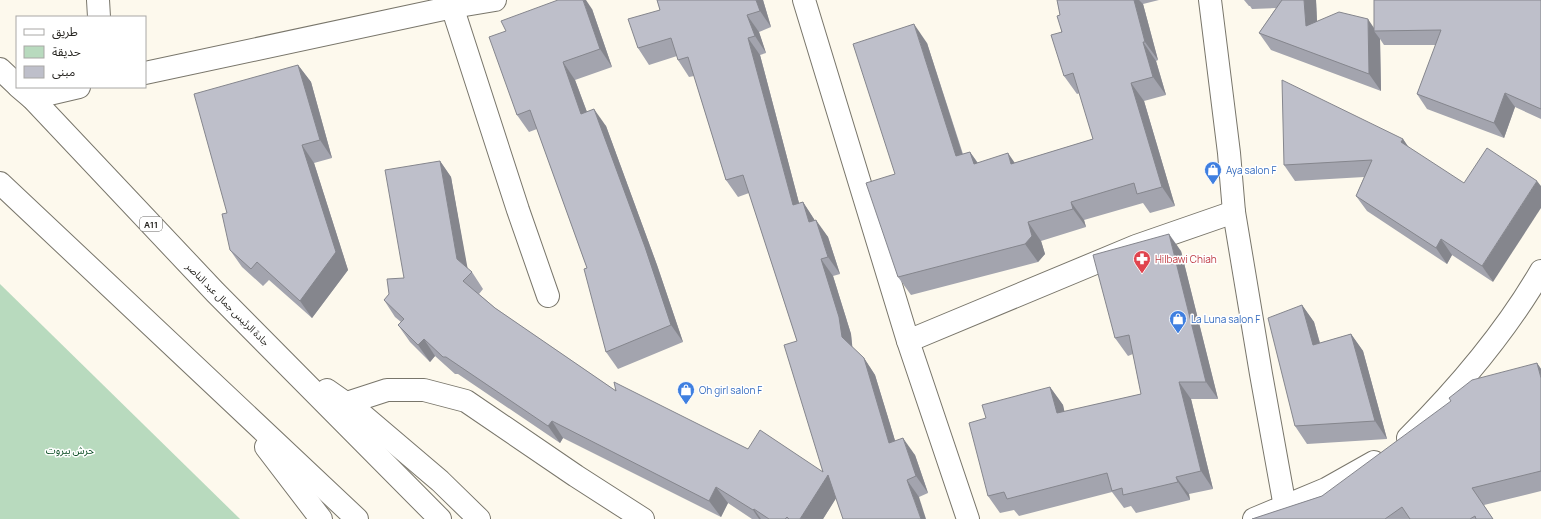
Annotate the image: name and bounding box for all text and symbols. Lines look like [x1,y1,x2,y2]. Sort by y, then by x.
legend [16,16,146,88]
text: طريق [52,23,78,40]
text: حديقة [52,43,81,60]
text: مبنى [52,63,75,80]
shop icon: Aya salon F [1203,160,1223,185]
place label: Aya salon F [1226,163,1277,177]
road number: A11 [140,217,162,231]
pharmacy icon: Hilbawi Chiah [1132,249,1152,274]
place label: Hilbawi Chiah [1155,252,1217,266]
street label: جادة الرئيس جمال عبد الناصر [182,258,273,349]
shop icon: La Luna salon F [1168,309,1188,334]
place label: La Luna salon F [1191,312,1260,326]
shop icon: Oh girl salon F [676,380,696,405]
place label: Oh girl salon F [699,383,762,397]
park label: حرش بيروت [46,443,94,457]

